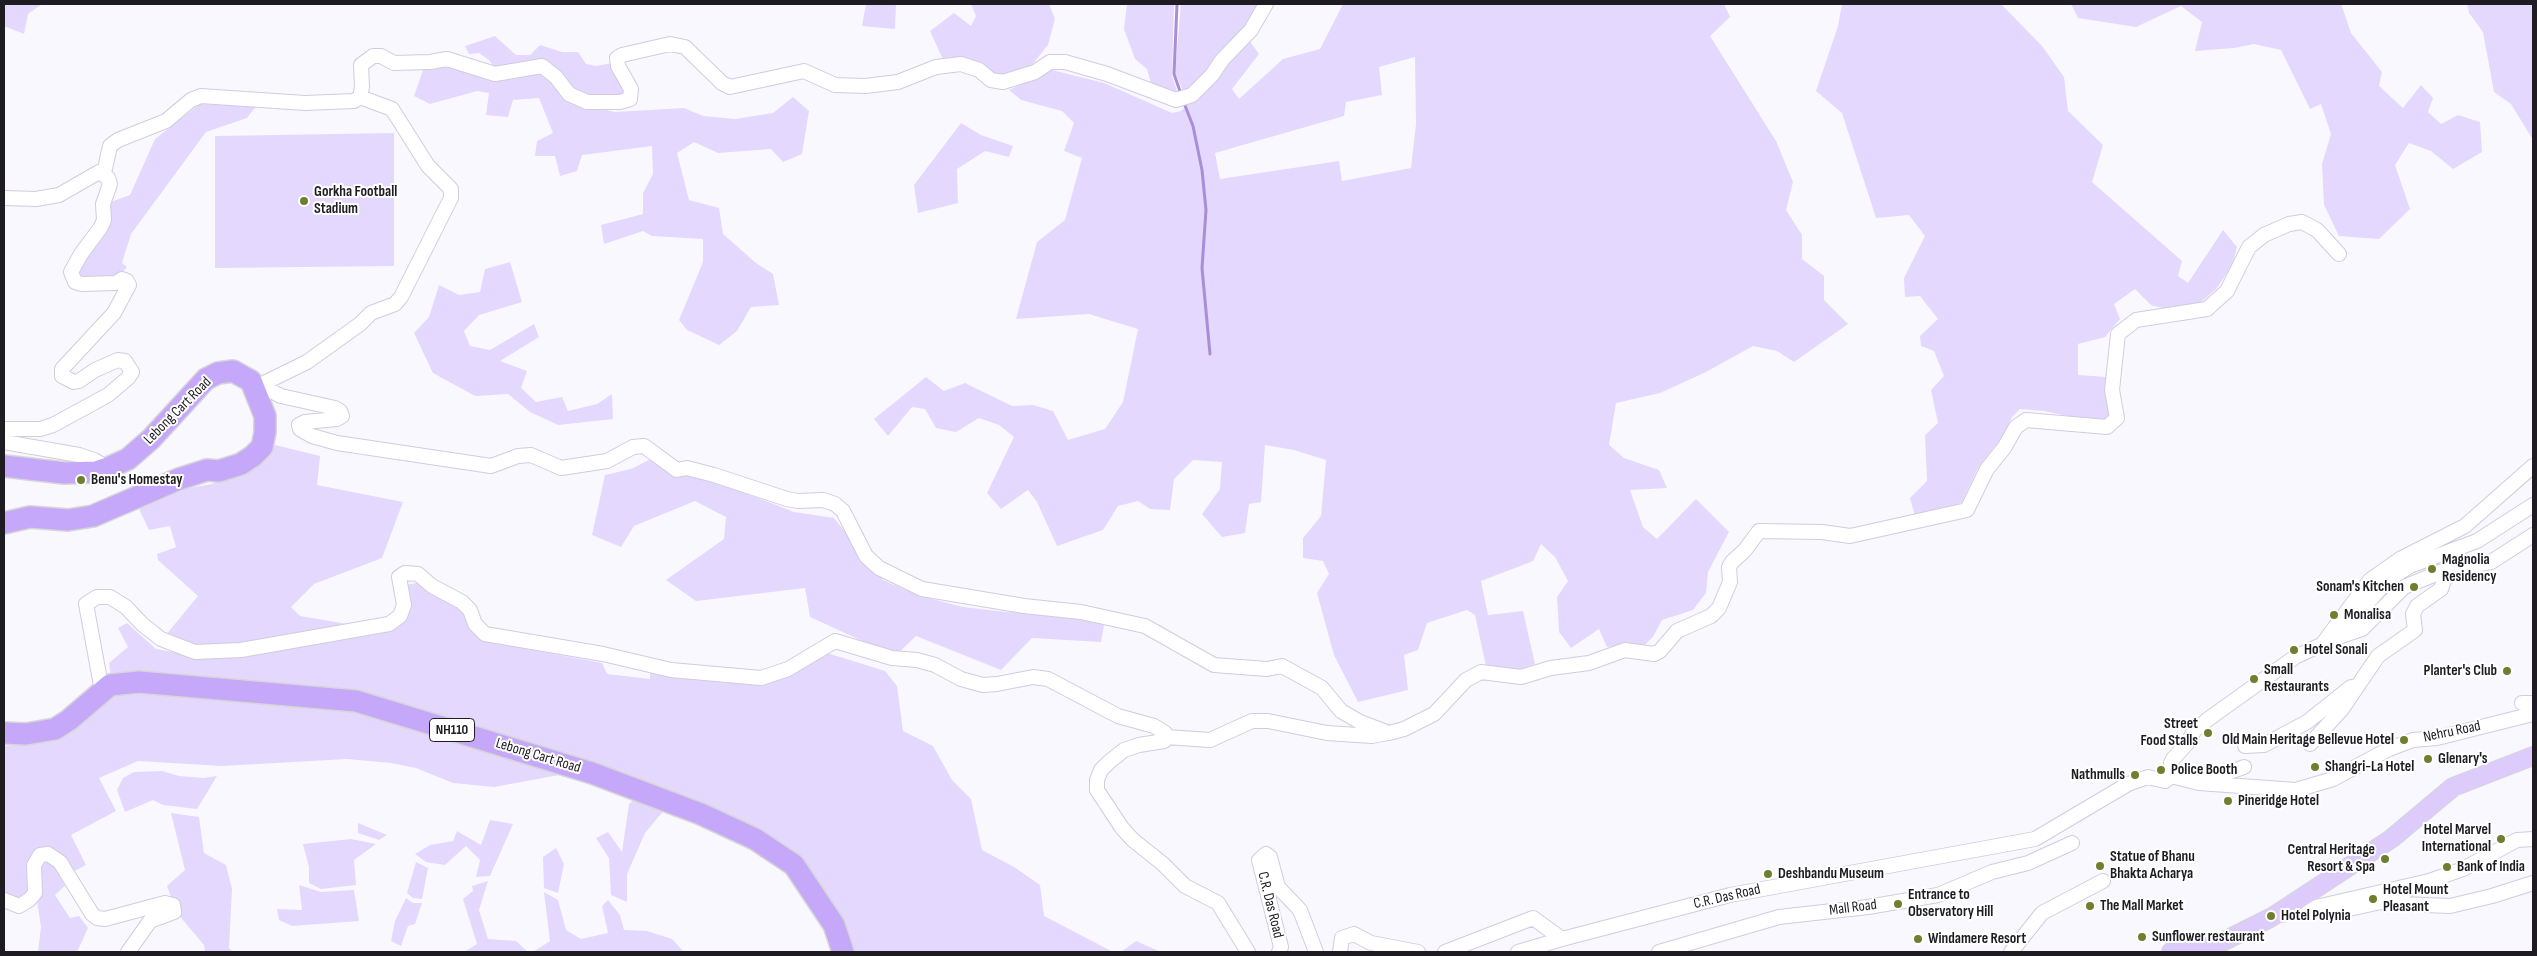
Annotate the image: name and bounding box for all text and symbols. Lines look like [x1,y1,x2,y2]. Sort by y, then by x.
place label: Gorkha Football Stadium [314,183,397,218]
marker: Gorkha Football Stadium [298,195,310,207]
street label: Lebong Cart Road [141,374,215,448]
place label: Benu's Homestay [91,471,182,489]
marker: Benu's Homestay [75,474,87,486]
place label: Magnolia Residency [2442,551,2497,586]
marker: Magnolia Residency [2426,563,2438,575]
place label: Sonam's Kitchen [2316,578,2404,596]
marker: Sonam's Kitchen [2408,581,2420,593]
place label: Monalisa [2344,606,2391,624]
marker: Monalisa [2328,609,2340,621]
place label: Hotel Sonali [2304,641,2368,659]
marker: Hotel Sonali [2288,644,2300,656]
place label: Small Restaurants [2264,661,2329,696]
place label: Planter's Club [2424,662,2497,680]
marker: Planter's Club [2501,665,2513,677]
marker: Small Restaurants [2248,673,2260,685]
place label: Street Food Stalls [2140,715,2198,750]
street label: Nehru Road [2422,717,2482,747]
road number: NH110 [430,718,474,742]
marker: Street Food Stalls [2202,727,2214,739]
place label: Old Main Heritage Bellevue Hotel [2222,731,2394,749]
marker: Old Main Heritage Bellevue Hotel [2398,734,2410,746]
street label: Lebong Cart Road [493,735,583,777]
place label: Glenary's [2438,750,2488,768]
marker: Glenary's [2422,753,2434,765]
place label: Shangri-La Hotel [2325,758,2414,776]
place label: Police Booth [2171,761,2237,779]
marker: Shangri-La Hotel [2309,761,2321,773]
marker: Police Booth [2155,764,2167,776]
place label: Nathmulls [2071,766,2125,784]
marker: Nathmulls [2129,769,2141,781]
place label: Pineridge Hotel [2238,792,2319,810]
marker: Pineridge Hotel [2222,795,2234,807]
place label: Hotel Marvel International [2422,821,2491,856]
marker: Hotel Marvel International [2495,833,2507,845]
place label: Central Heritage Resort & Spa [2288,841,2375,876]
place label: Statue of Bhanu Bhakta Acharya [2110,848,2195,883]
marker: Central Heritage Resort & Spa [2379,853,2391,865]
place label: Bank of India [2457,858,2525,876]
marker: Statue of Bhanu Bhakta Acharya [2094,860,2106,872]
marker: Bank of India [2441,861,2453,873]
place label: Deshbandu Museum [1778,865,1884,883]
marker: Deshbandu Museum [1762,868,1774,880]
street label: C.R. Das Road [1253,870,1287,940]
street label: C.R. Das Road [1692,881,1762,913]
place label: Hotel Mount Pleasant [2383,881,2448,916]
place label: Entrance to Observatory Hill [1908,886,1993,921]
marker: Hotel Mount Pleasant [2367,893,2379,905]
street label: Mall Road [1828,896,1878,920]
place label: The Mall Market [2100,897,2184,915]
marker: Entrance to Observatory Hill [1892,898,1904,910]
marker: The Mall Market [2084,900,2096,912]
place label: Hotel Polynia [2281,907,2351,925]
marker: Hotel Polynia [2265,910,2277,922]
place label: Sunflower restaurant [2152,928,2264,946]
place label: Windamere Resort [1928,930,2026,948]
marker: Sunflower restaurant [2136,931,2148,943]
marker: Windamere Resort [1912,933,1924,945]

